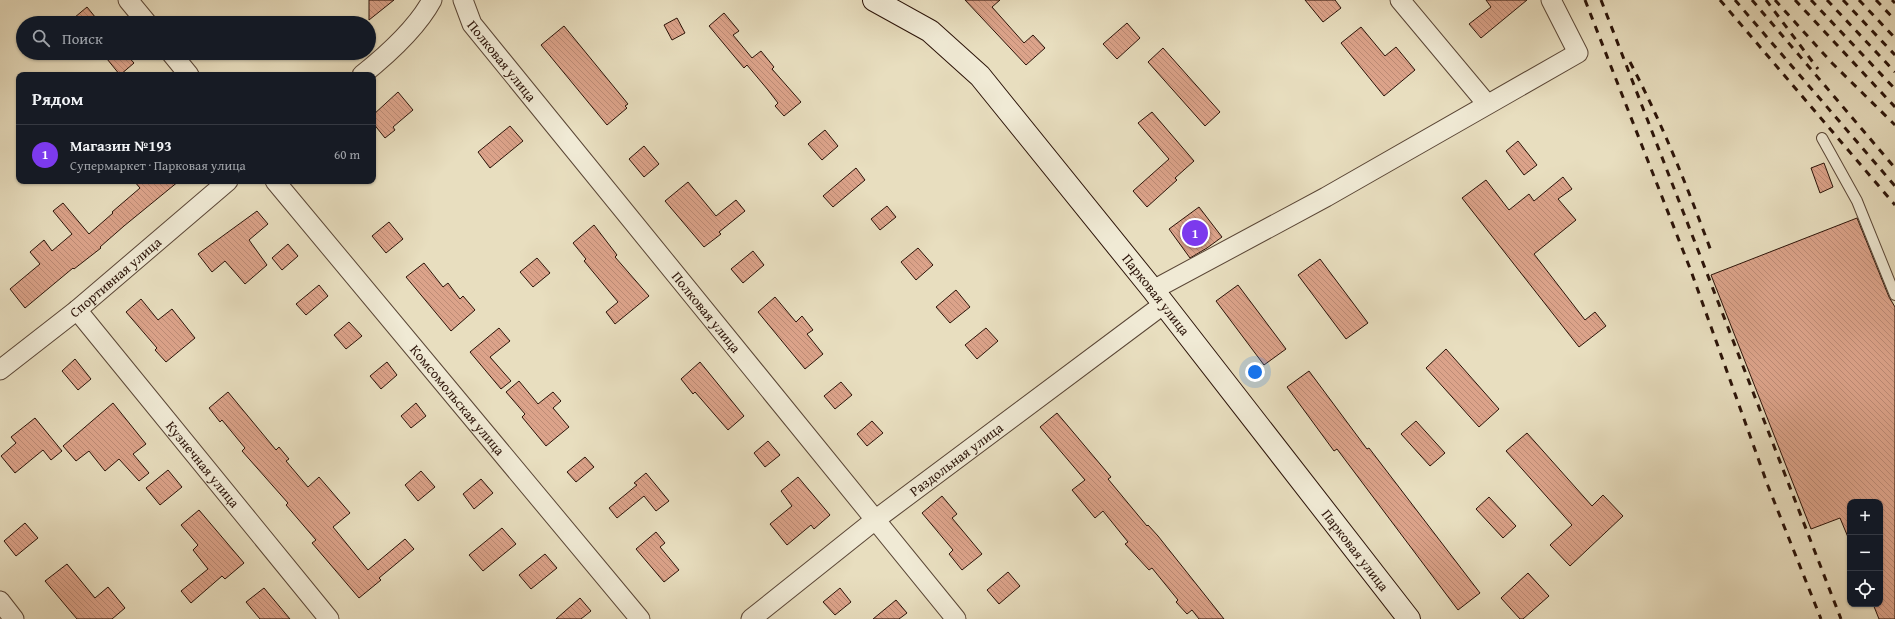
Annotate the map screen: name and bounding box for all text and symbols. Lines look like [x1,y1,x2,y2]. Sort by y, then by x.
search box [16,16,376,60]
street label: Полковая улица [463,16,541,106]
icon: search [30,27,52,49]
text: Поиск [62,28,103,49]
text: Рядом [32,86,83,111]
text: Магазин №193 [70,135,172,156]
text: 1 [42,145,48,164]
text: 60 m [334,145,360,164]
text: Супермаркет · Парковая улица [70,156,246,175]
pin: 1 [1182,218,1208,248]
street label: Спортивная улица [65,232,166,322]
street label: Парковая улица [1117,249,1195,340]
street label: Полковая улица [667,267,746,357]
street label: Комсомольская улица [405,340,510,460]
your location [1245,362,1265,382]
street label: Кузнечная улица [161,416,244,512]
street label: Раздольная улица [905,418,1007,501]
map controls [1847,499,1883,607]
button: + [1847,499,1883,535]
street label: Парковая улица [1317,505,1394,596]
button: − [1847,535,1883,571]
button: locate [1847,571,1883,607]

